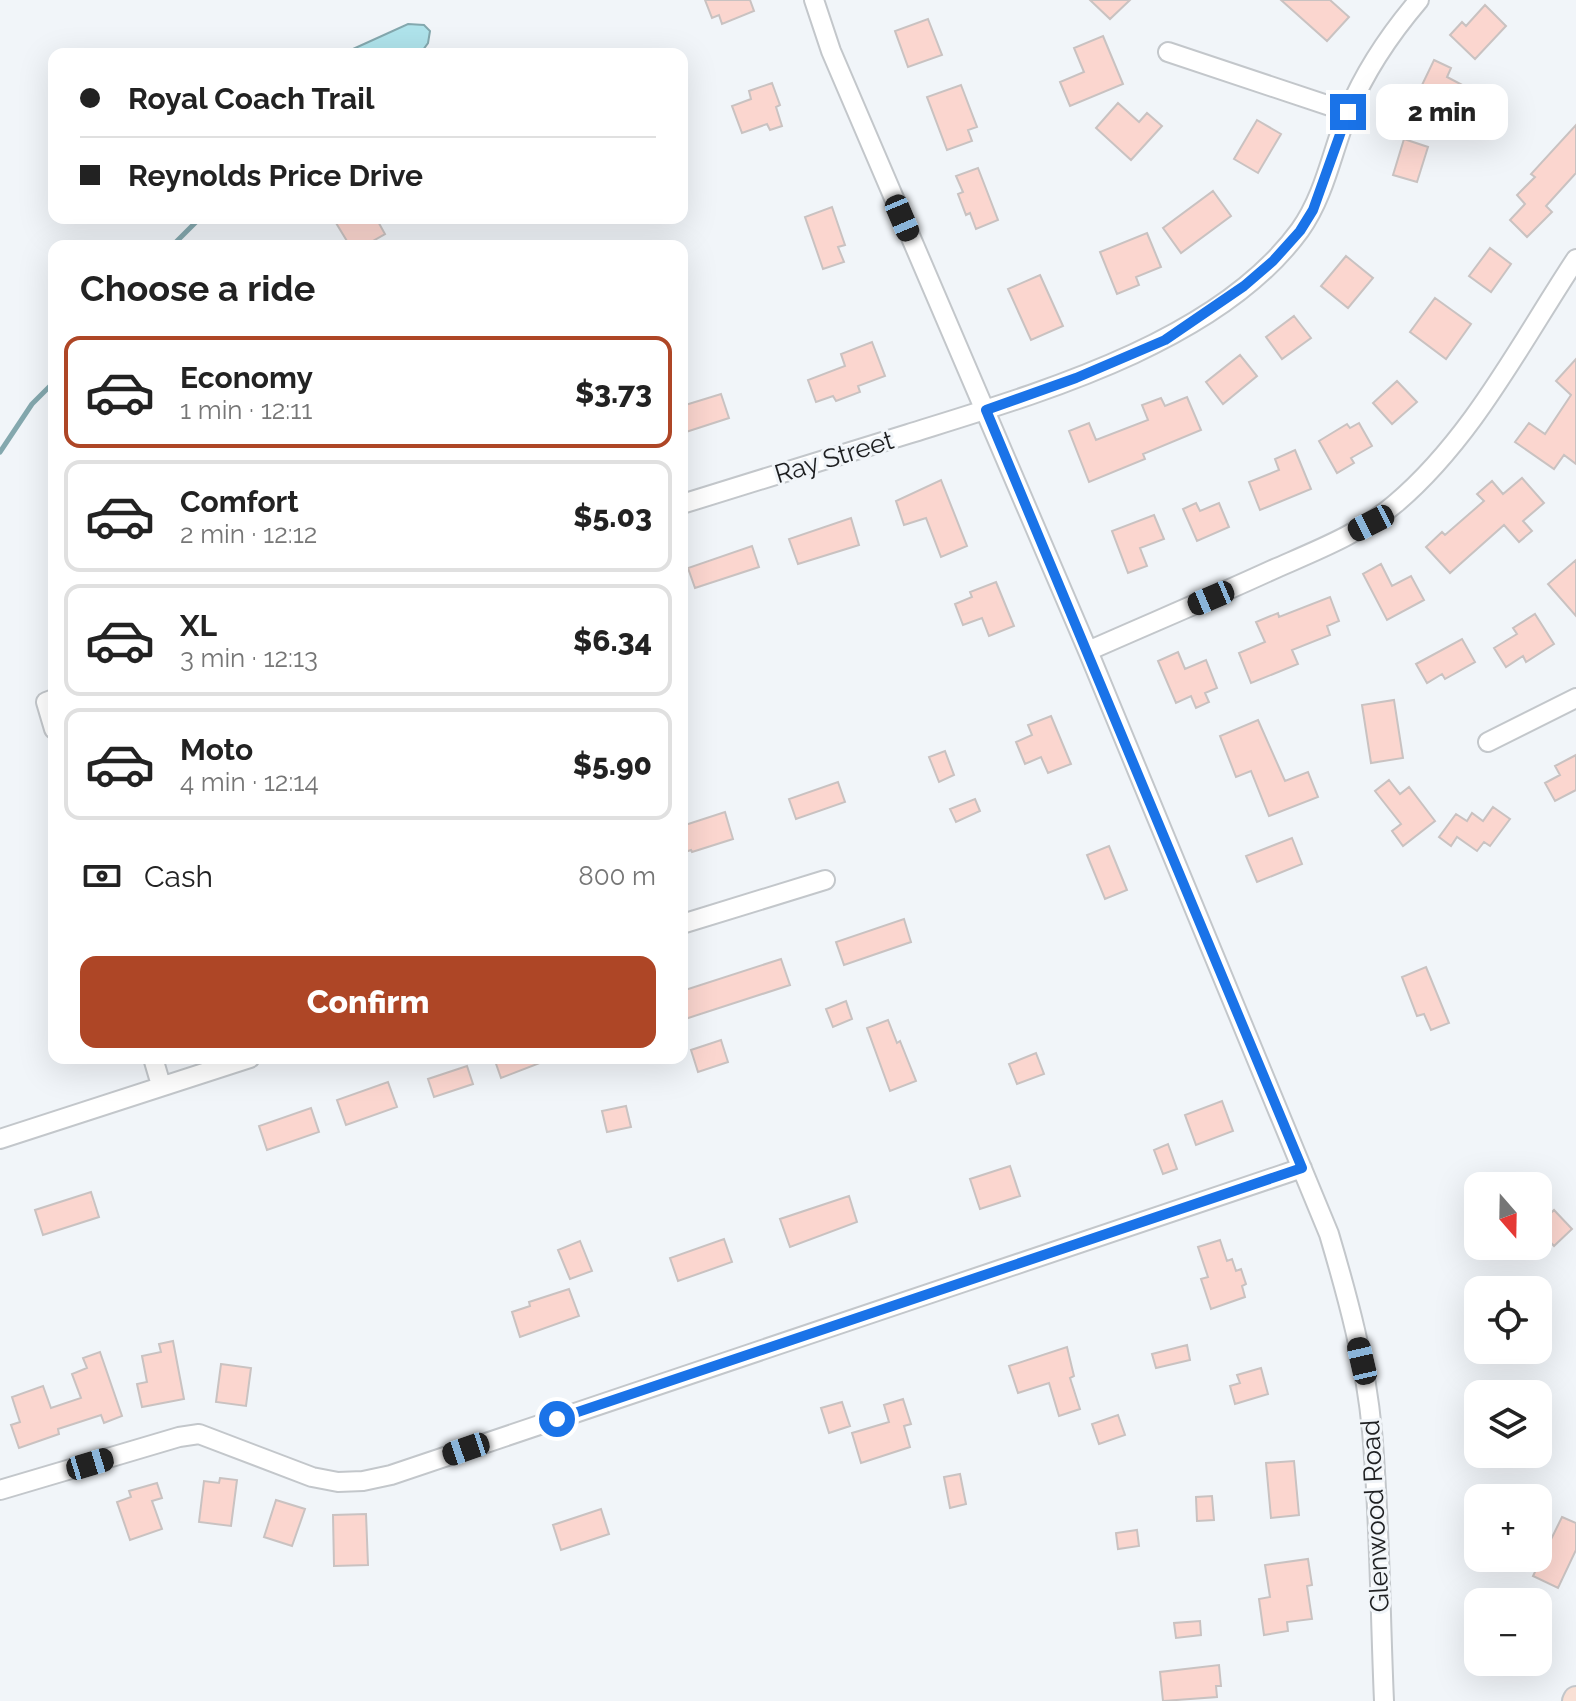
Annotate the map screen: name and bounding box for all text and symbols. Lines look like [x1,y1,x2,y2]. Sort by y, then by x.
text: Royal Coach Trail [128,81,375,116]
callout: 2 min [1376,84,1508,140]
route end [1330,94,1366,130]
text: 2 min [1408,97,1476,127]
text: Reynolds Price Drive [128,158,423,193]
car [882,191,922,245]
text: Choose a ride [80,267,315,309]
icon: car [84,356,156,428]
text: Economy [180,360,313,395]
text: $3.73 [575,375,652,410]
text: 1 min · 12:11 [180,395,312,425]
street label: Ray Street [771,425,897,489]
icon: car [84,480,156,552]
text: Comfort [180,484,299,519]
text: $5.03 [573,499,652,534]
car [1344,501,1398,545]
text: 2 min · 12:12 [180,519,317,549]
car [1184,578,1238,618]
icon: car [84,604,156,676]
text: XL [180,608,217,643]
text: $6.34 [573,623,652,658]
text: 3 min · 12:13 [180,643,318,673]
icon: car [84,728,156,800]
text: Moto [180,732,253,767]
text: $5.90 [573,747,652,782]
text: 4 min · 12:14 [180,767,319,797]
icon: cash [80,854,124,898]
text: Cash [144,859,213,894]
text: 800 m [578,861,656,891]
button: Confirm [80,956,656,1048]
north arrow [1464,1172,1552,1260]
map controls [1464,1172,1552,1676]
button: locate [1464,1276,1552,1364]
car [1345,1335,1379,1387]
button: layers [1464,1380,1552,1468]
route start [539,1401,575,1437]
street label: Glenwood Road [1355,1419,1395,1613]
car [439,1430,493,1468]
car [64,1446,116,1482]
button: + [1464,1484,1552,1572]
button: − [1464,1588,1552,1676]

